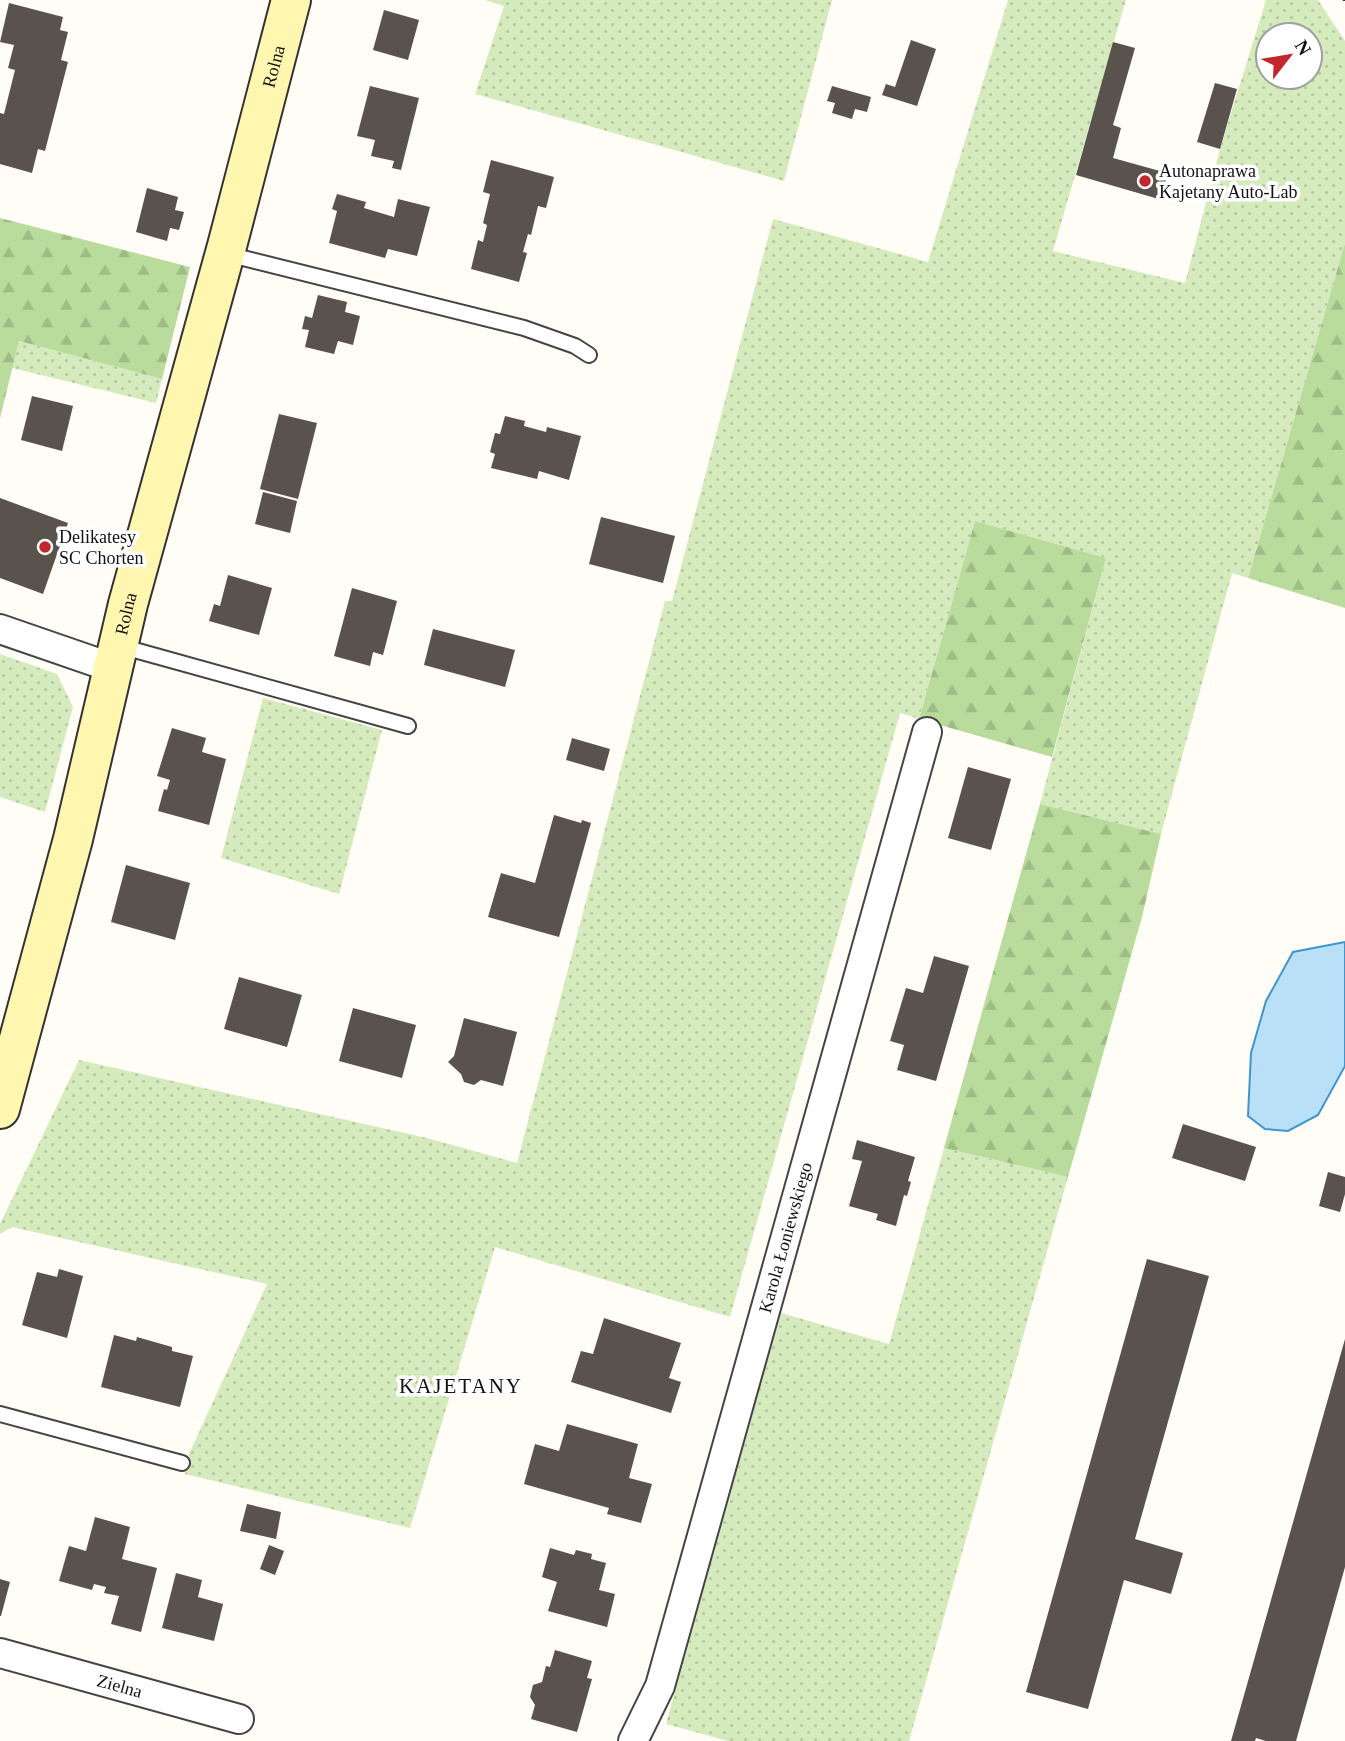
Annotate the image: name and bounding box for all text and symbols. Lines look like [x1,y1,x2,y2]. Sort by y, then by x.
north arrow [1254,21,1324,91]
text: N [1291,36,1316,59]
street label: Rolna [259,43,289,90]
place label: Autonaprawa Kajetany Auto-Lab [1159,161,1297,202]
marker: Autonaprawa Kajetany Auto-Lab [1137,173,1153,189]
place label: Delikatesy SC Chorten [59,527,144,568]
marker: Delikatesy SC Chorten [37,539,53,555]
street label: Rolna [111,590,141,637]
street label: Karola Łoniewskiego [755,1160,816,1315]
district label: KAJETANY [399,1374,523,1398]
street label: Zielna [95,1670,144,1702]

